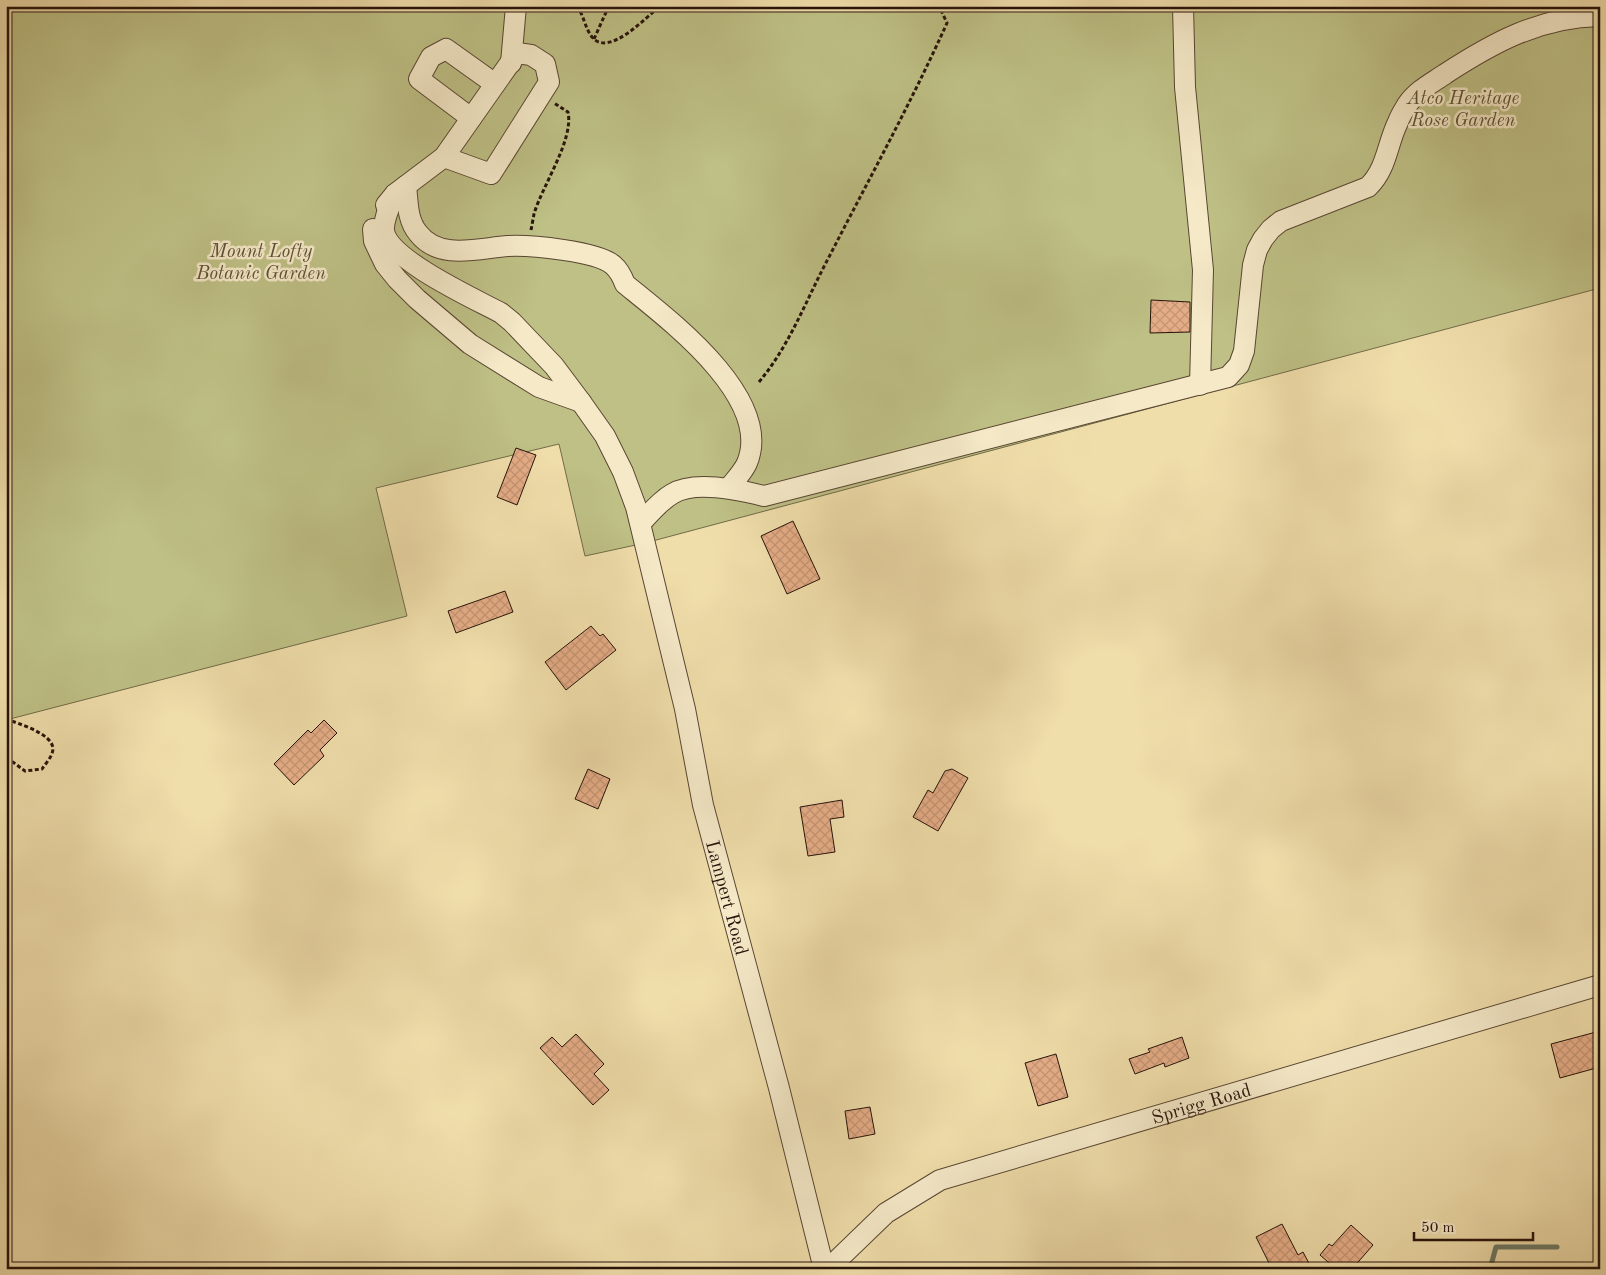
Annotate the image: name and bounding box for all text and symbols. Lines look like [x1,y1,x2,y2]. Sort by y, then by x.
park label: Atco Heritage Rose Garden [1406,90,1520,131]
park label: Mount Lofty Botanic Garden [195,243,326,284]
street label: Lampert Road [701,839,750,958]
street label: Sprigg Road [1150,1082,1254,1129]
scale bar [1414,1210,1532,1242]
text: 50 m [1421,1221,1455,1236]

